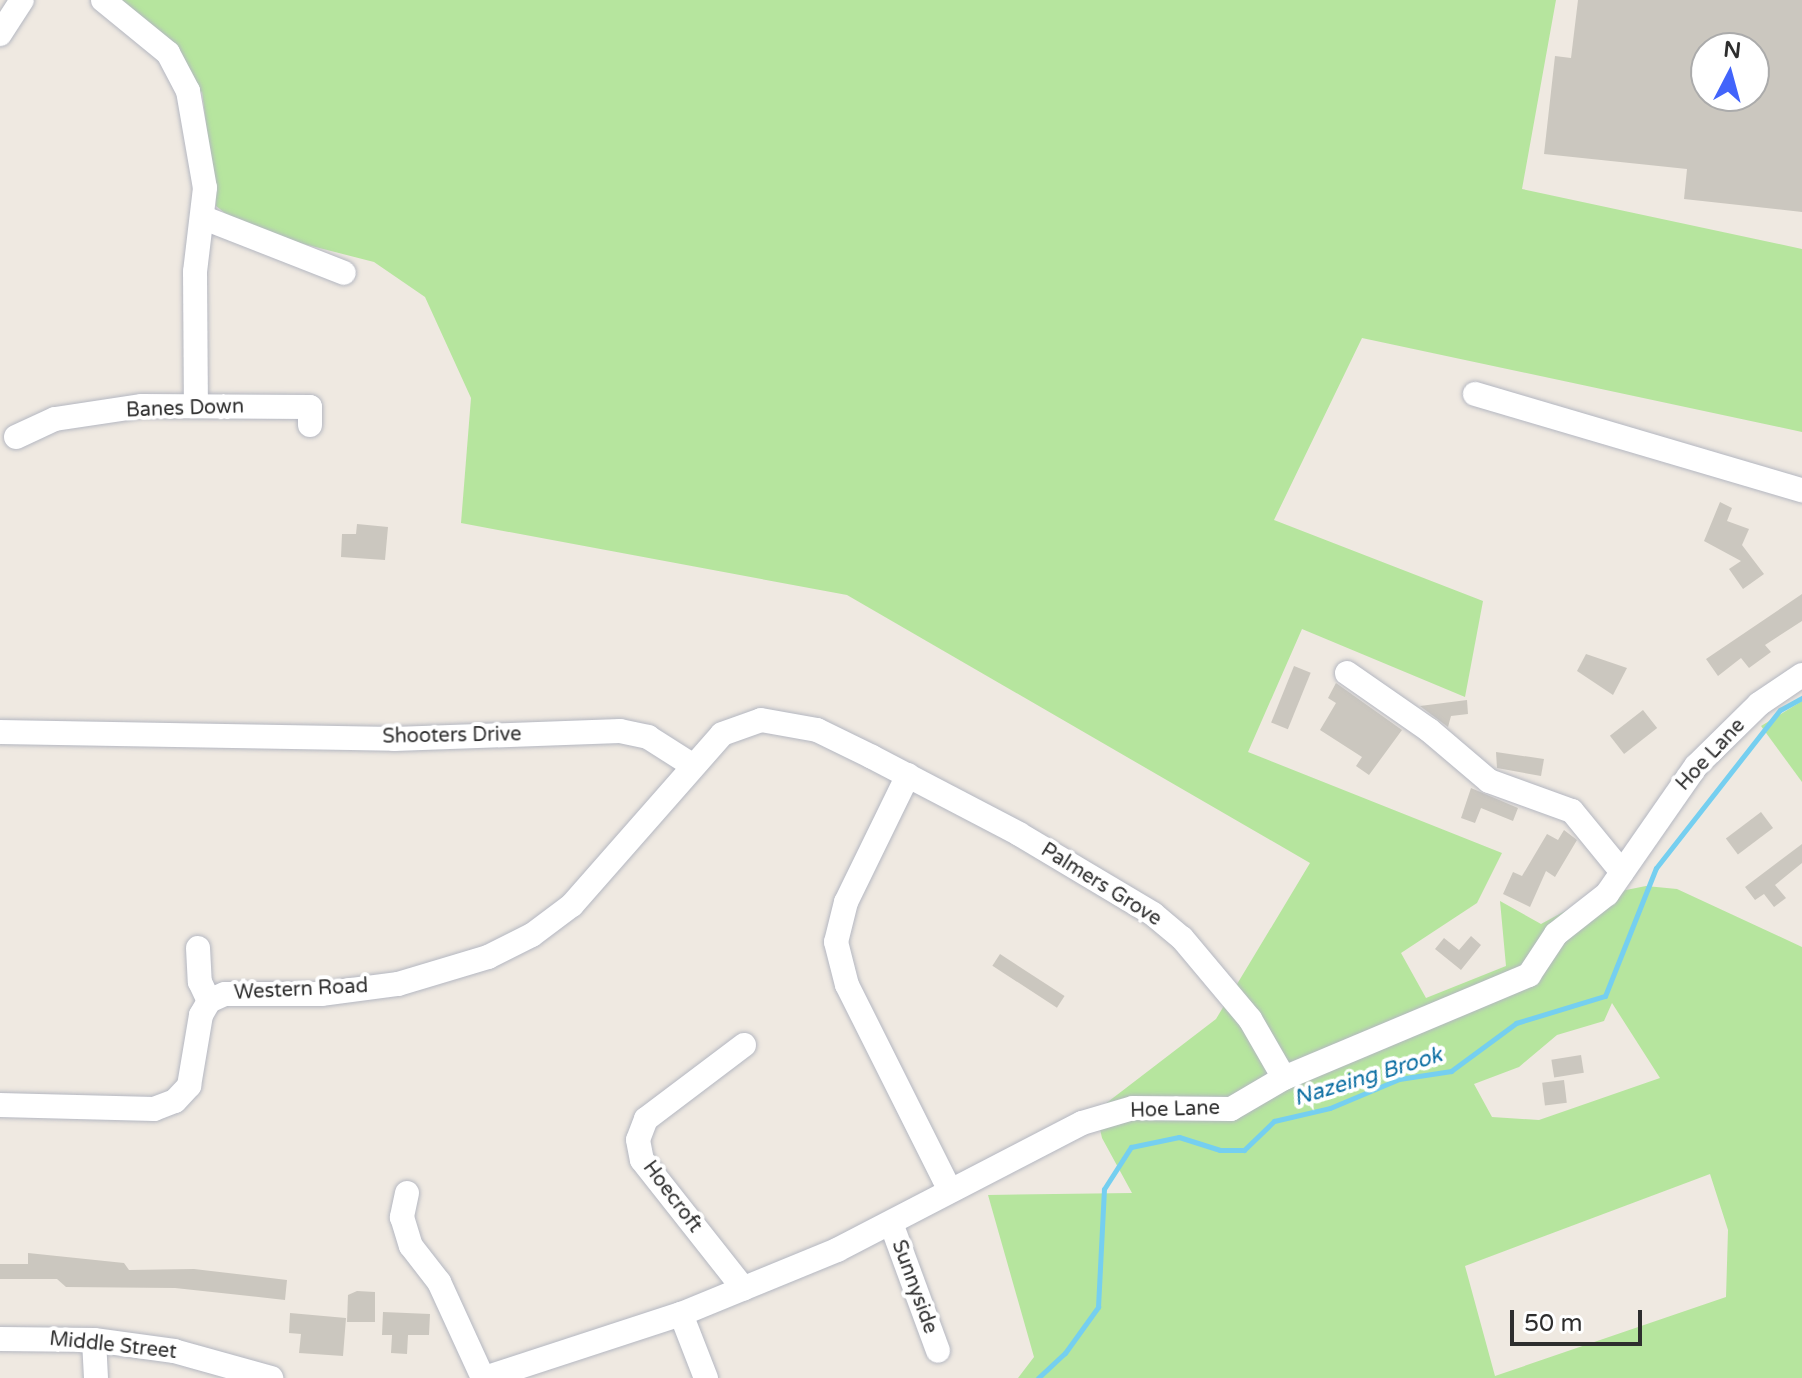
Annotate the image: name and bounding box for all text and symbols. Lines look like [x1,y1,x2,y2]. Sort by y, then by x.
north arrow [1690,32,1770,112]
text: N [1722,36,1742,64]
street label: Banes Down [126,395,244,423]
street label: Hoe Lane [1672,714,1750,796]
street label: Shooters Drive [382,723,522,749]
street label: Palmers Grove [1036,838,1166,932]
street label: Western Road [233,975,369,1005]
water label: Nazeing Brook [1291,1042,1445,1112]
street label: Hoe Lane [1130,1096,1220,1124]
street label: Hoecroft [637,1156,707,1238]
street label: Sunnyside [886,1237,942,1337]
scale bar [1514,1294,1646,1344]
text: 50 m [1524,1309,1582,1338]
street label: Middle Street [48,1327,178,1365]

